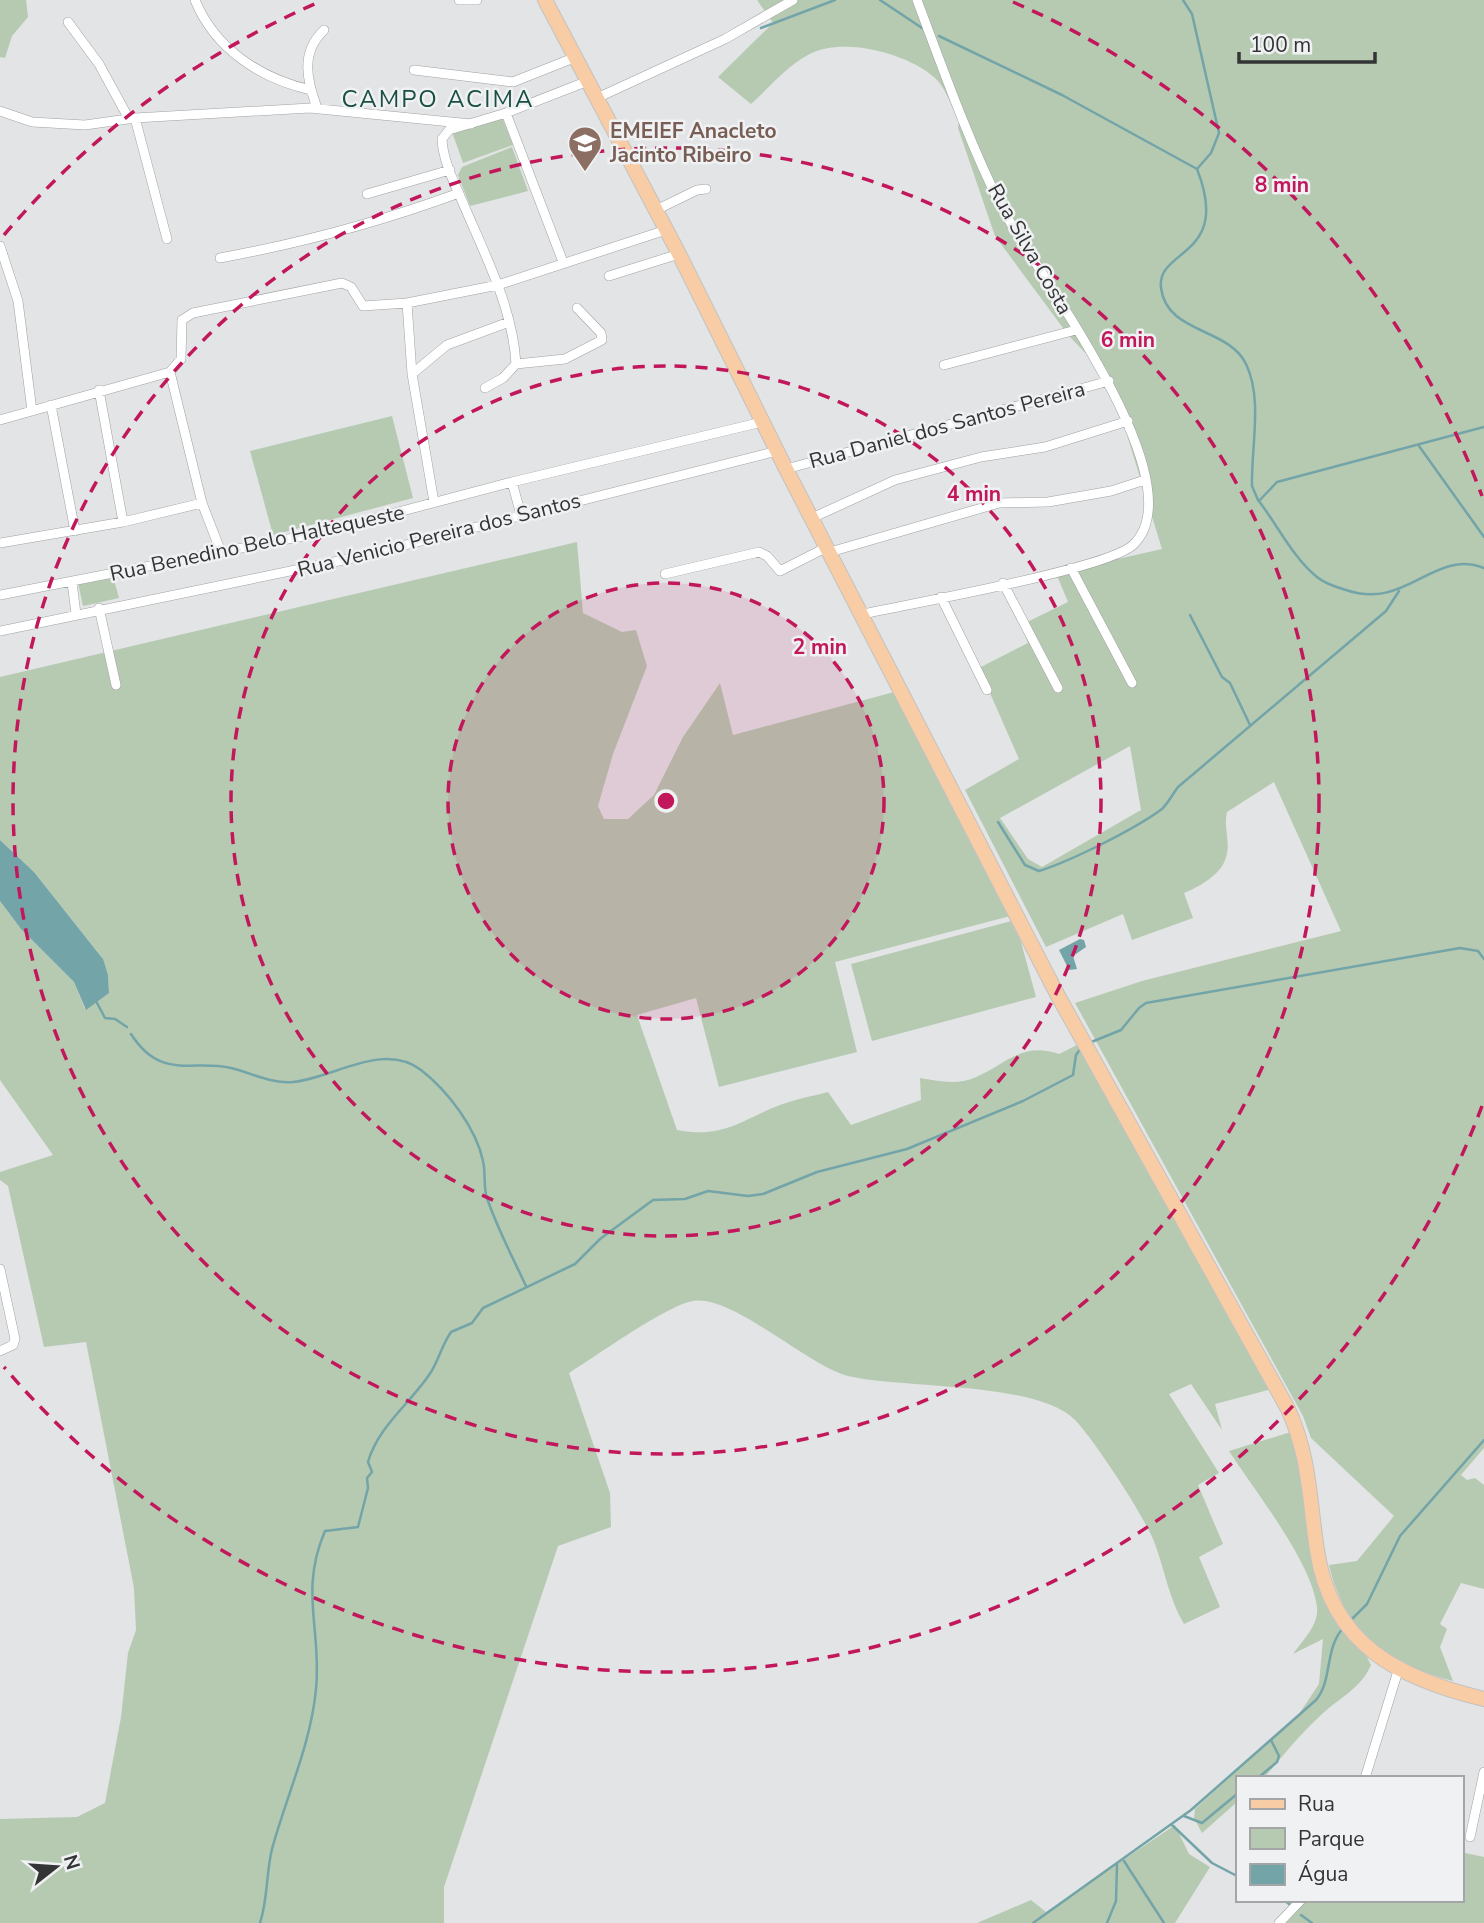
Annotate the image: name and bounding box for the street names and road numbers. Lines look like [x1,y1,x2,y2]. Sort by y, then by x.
street label: Rua Silva Costa [981,178,1079,320]
street label: Rua Daniel dos Santos Pereira [806,375,1088,475]
street label: Rua Venicio Pereira dos Santos [294,486,584,584]
street label: Rua Benedino Belo Haltequeste [107,498,407,588]

